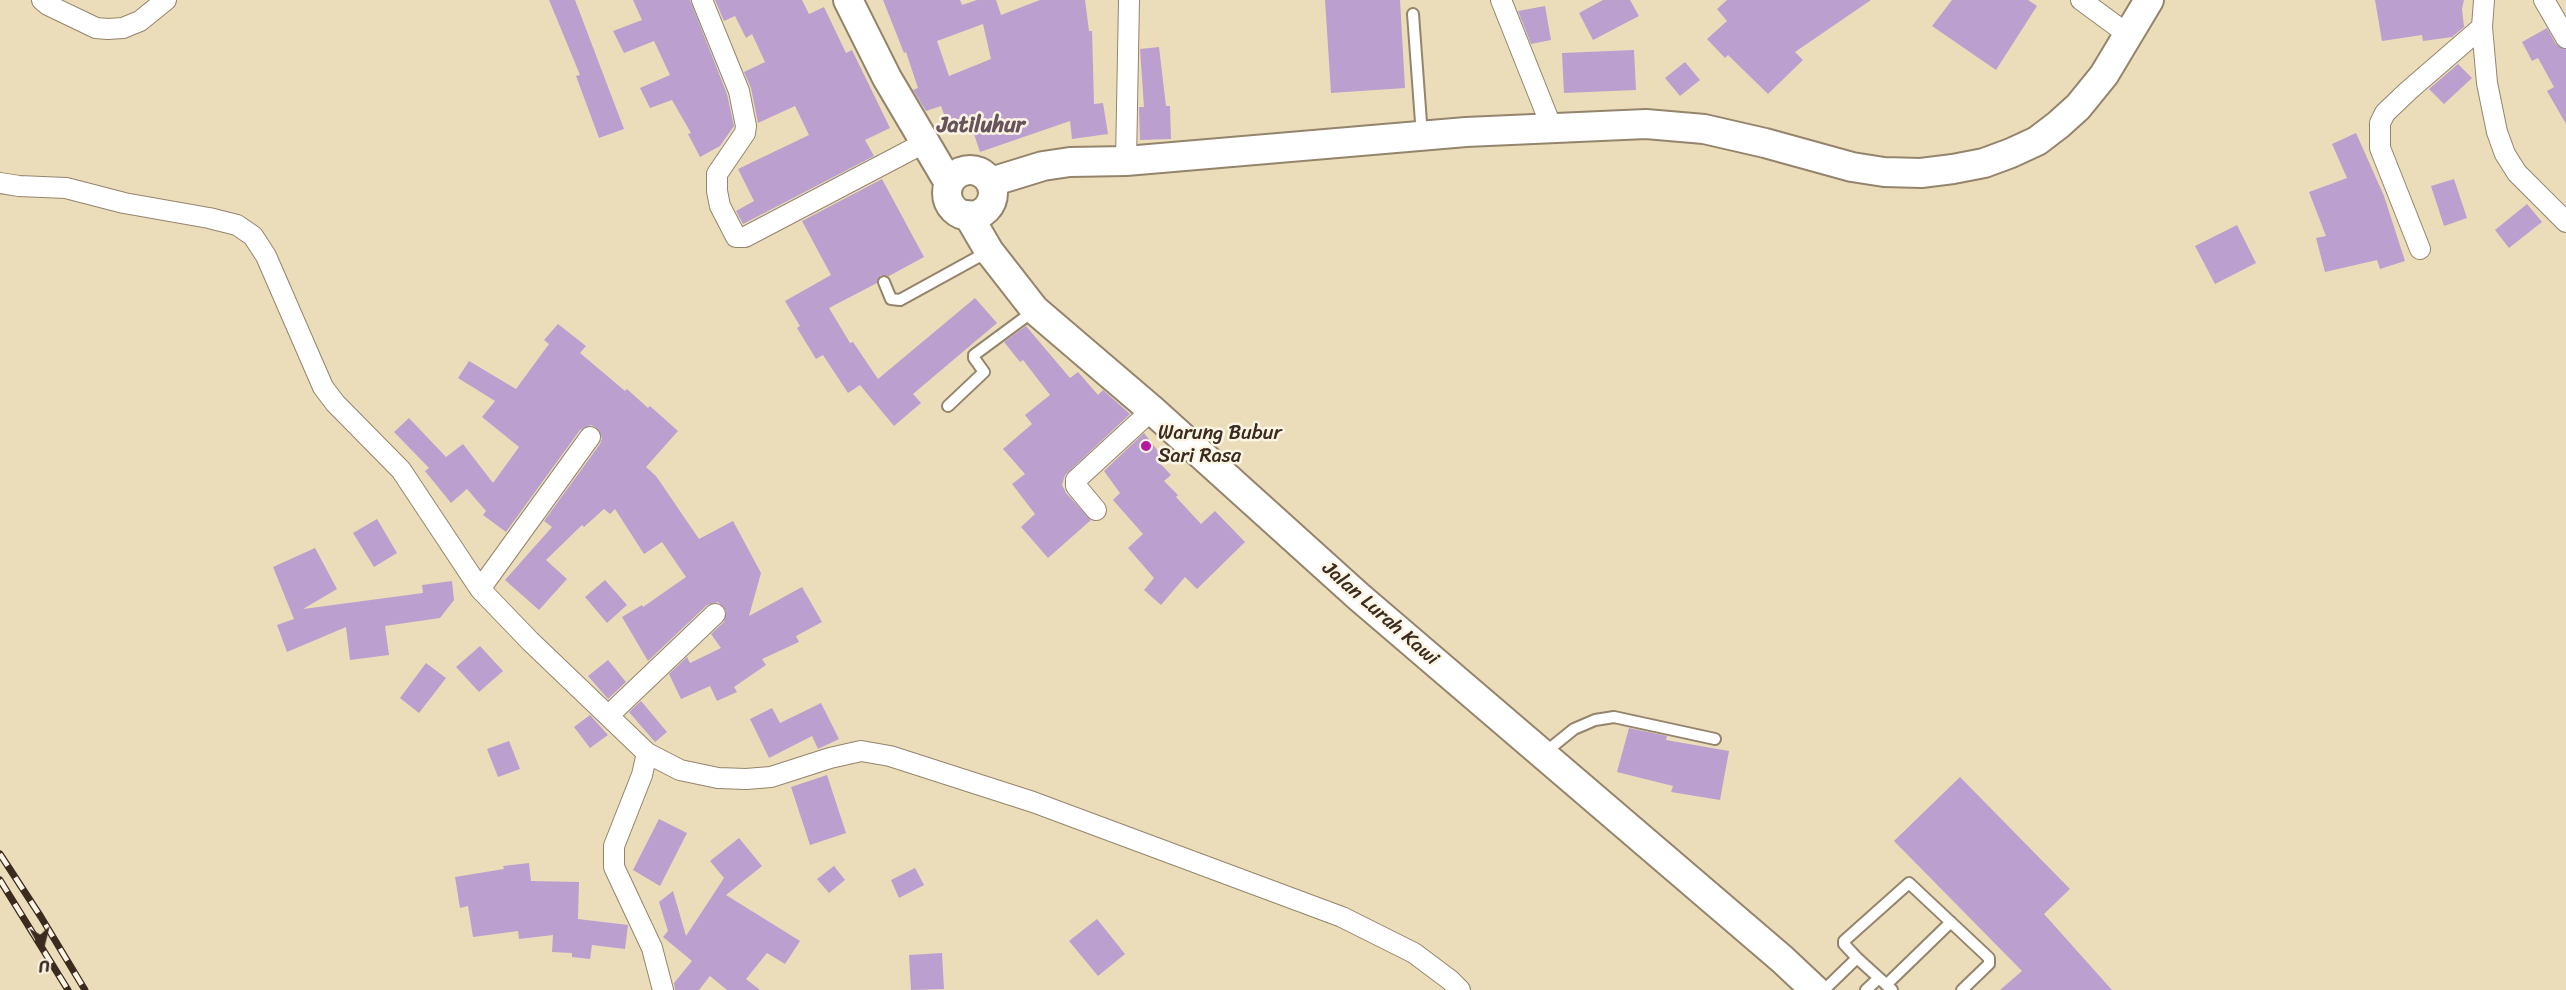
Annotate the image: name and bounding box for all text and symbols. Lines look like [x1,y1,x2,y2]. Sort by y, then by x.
district label: Jatiluhur [937,113,1025,139]
place label: Warung Bubur Sari Rasa [1158,422,1282,469]
marker: Warung Bubur Sari Rasa [1139,439,1153,453]
street label: Jalan Lurah Kawi [1317,557,1443,671]
north arrow [12,918,72,978]
text: U [37,951,51,981]

